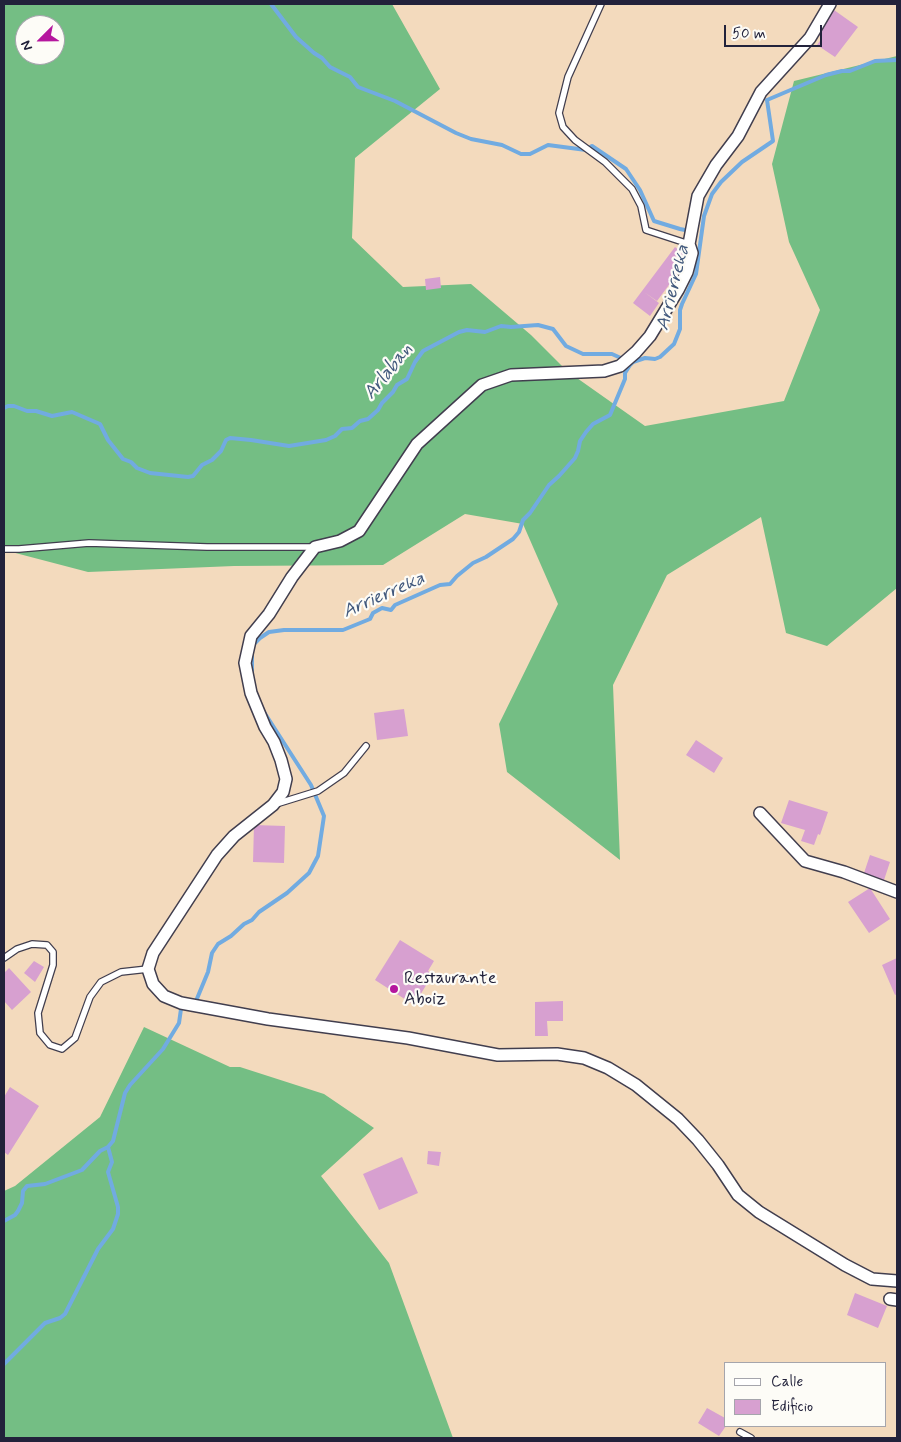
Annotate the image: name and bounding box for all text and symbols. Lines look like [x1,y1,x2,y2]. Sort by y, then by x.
north arrow [15,15,65,65]
scale bar [726,15,824,47]
text: 50 m [732,24,766,44]
text: N [17,38,37,53]
water label: Arrierreka [652,243,696,333]
water label: Arlaban [360,339,418,405]
water label: Arrierreka [339,568,429,624]
place label: Restaurante Aboiz [404,968,497,1011]
marker: Restaurante Aboiz [388,983,400,995]
legend [724,1362,886,1427]
text: Calle [771,1372,803,1392]
text: Edificio [771,1397,813,1417]

